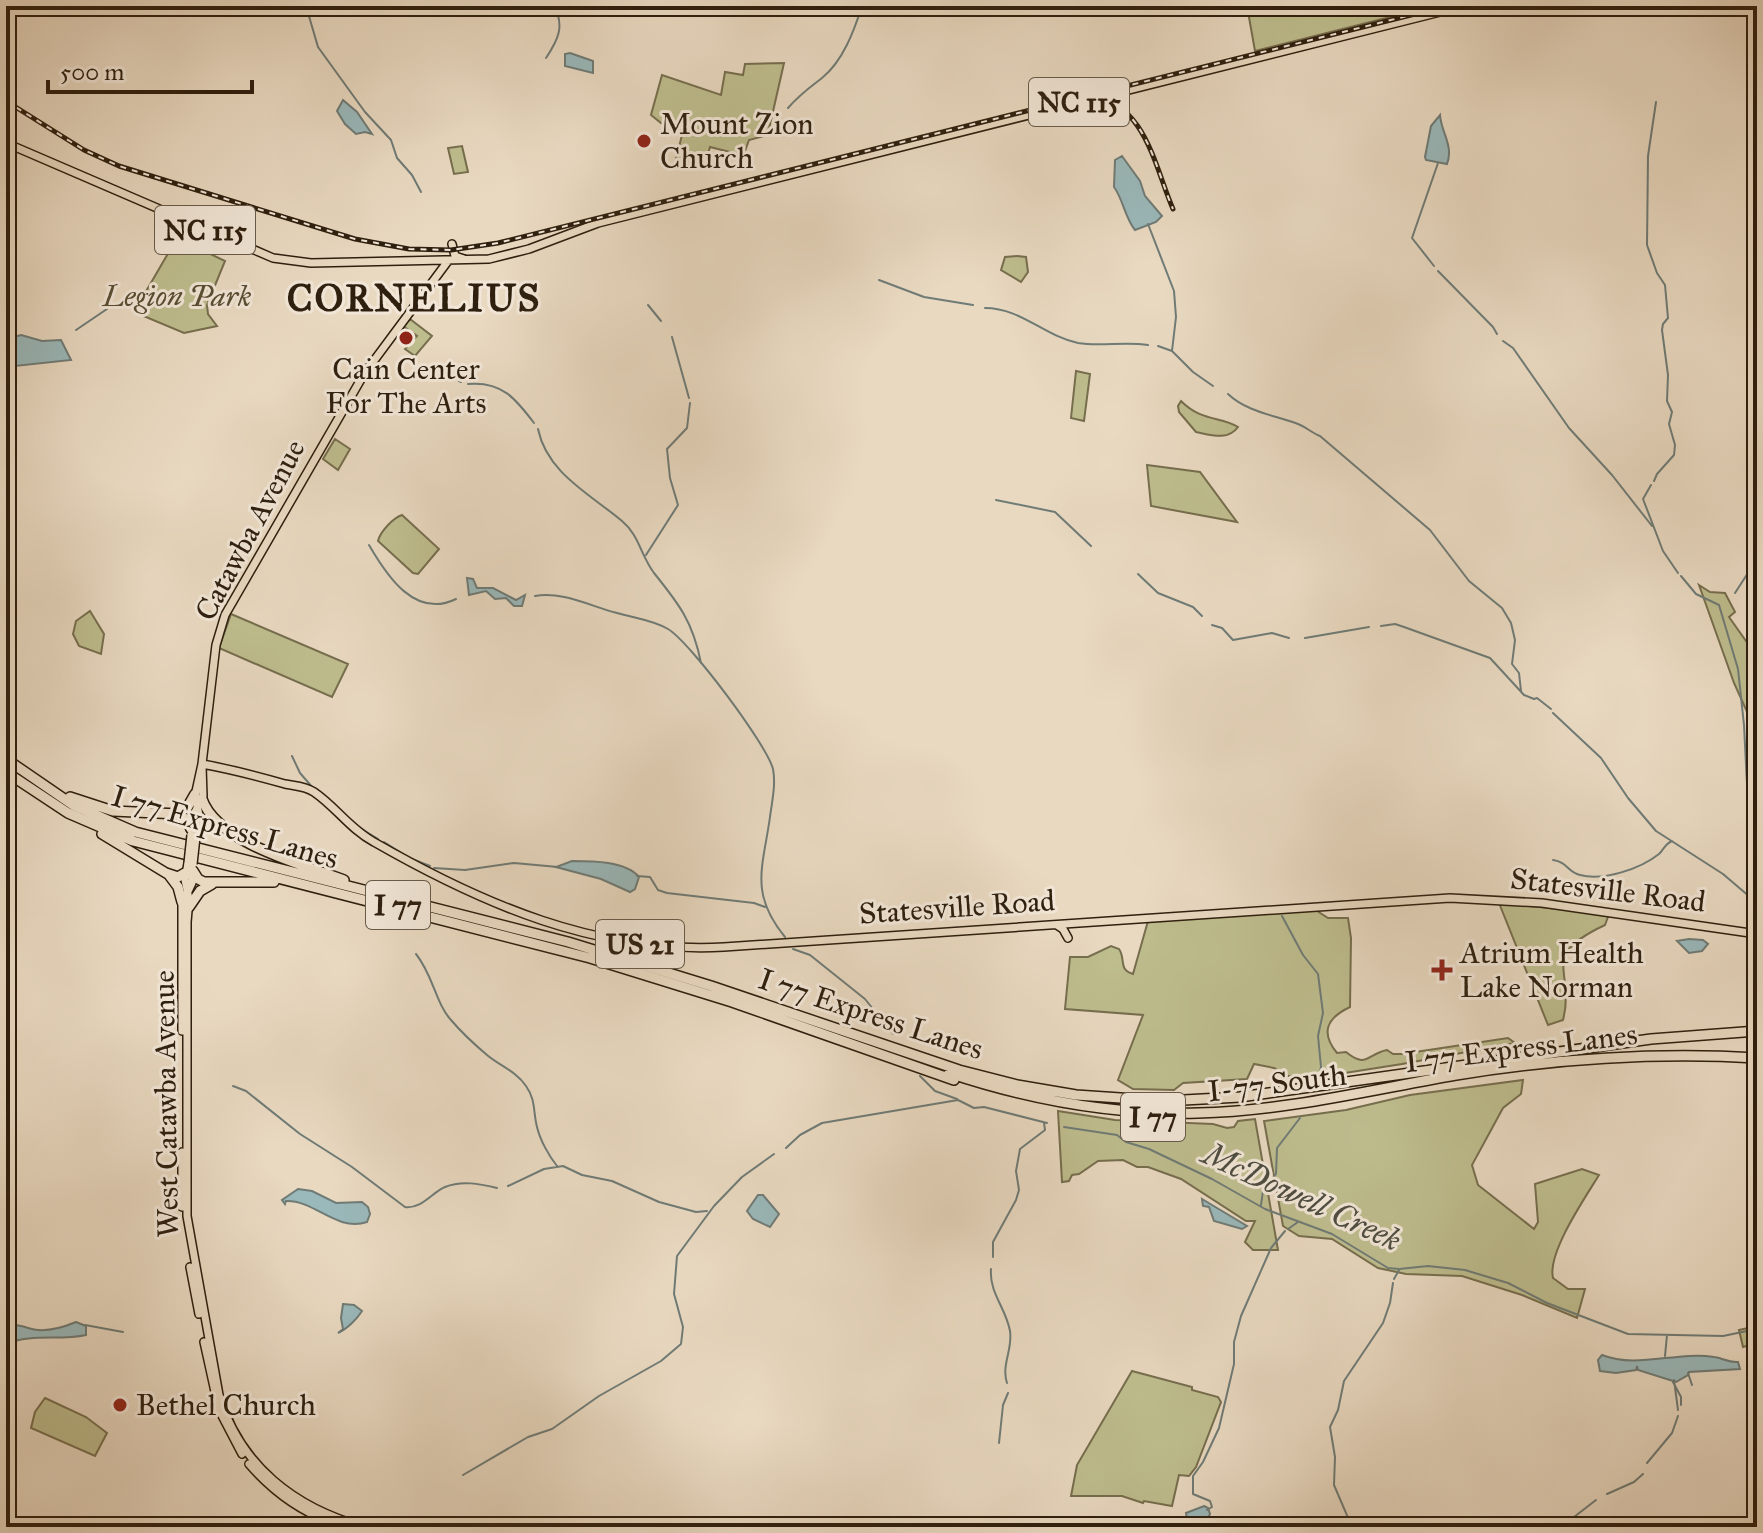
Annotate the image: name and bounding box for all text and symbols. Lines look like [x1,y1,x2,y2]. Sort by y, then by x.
scale bar [48,44,252,94]
text: 500 m [60,57,124,87]
road number: NC 115 [1029,78,1129,126]
place label: Mount Zion Church [660,106,813,176]
marker: Mount Zion Church [635,132,653,150]
road number: NC 115 [155,206,255,254]
district label: CORNELIUS [287,275,541,321]
park label: Legion Park [101,278,251,314]
marker: Cain Center For The Arts [397,329,415,347]
place label: Cain Center For The Arts [325,351,487,421]
street label: Catawba Avenue [187,433,313,627]
street label: I 77 Express Lanes [108,777,342,877]
street label: Statesville Road [1508,860,1708,920]
road number: I 77 [366,881,430,929]
street label: Statesville Road [858,882,1056,932]
road number: US 21 [596,920,684,968]
place label: Atrium Health Lake Norman [1458,935,1644,1005]
marker: Atrium Health Lake Norman [1431,959,1453,981]
street label: I 77 Express Lanes [754,961,988,1067]
street label: West Catawba Avenue [146,970,186,1238]
street label: I 77 Express Lanes [1403,1016,1639,1080]
street label: I-77 South [1206,1057,1349,1109]
road number: I 77 [1121,1093,1185,1141]
water label: McDowell Creek [1194,1133,1407,1260]
place label: Bethel Church [136,1387,316,1423]
marker: Bethel Church [111,1396,129,1414]

